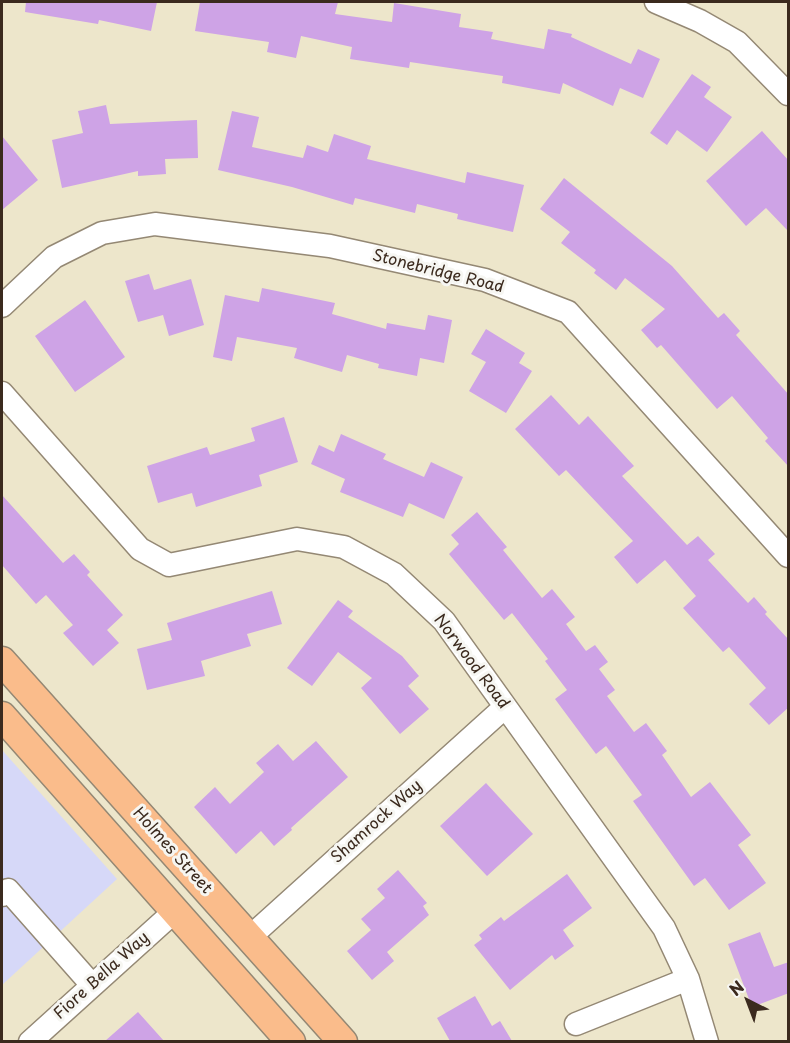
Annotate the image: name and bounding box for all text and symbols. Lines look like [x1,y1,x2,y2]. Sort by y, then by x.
street label: Stonebridge Road [370,246,506,298]
street label: Norwood Road [429,611,513,713]
street label: Shamrock Way [328,776,426,868]
street label: Holmes Street [128,804,216,898]
street label: Fiore Bella Way [50,928,154,1024]
north arrow [718,971,778,1031]
text: N [723,974,749,1001]

